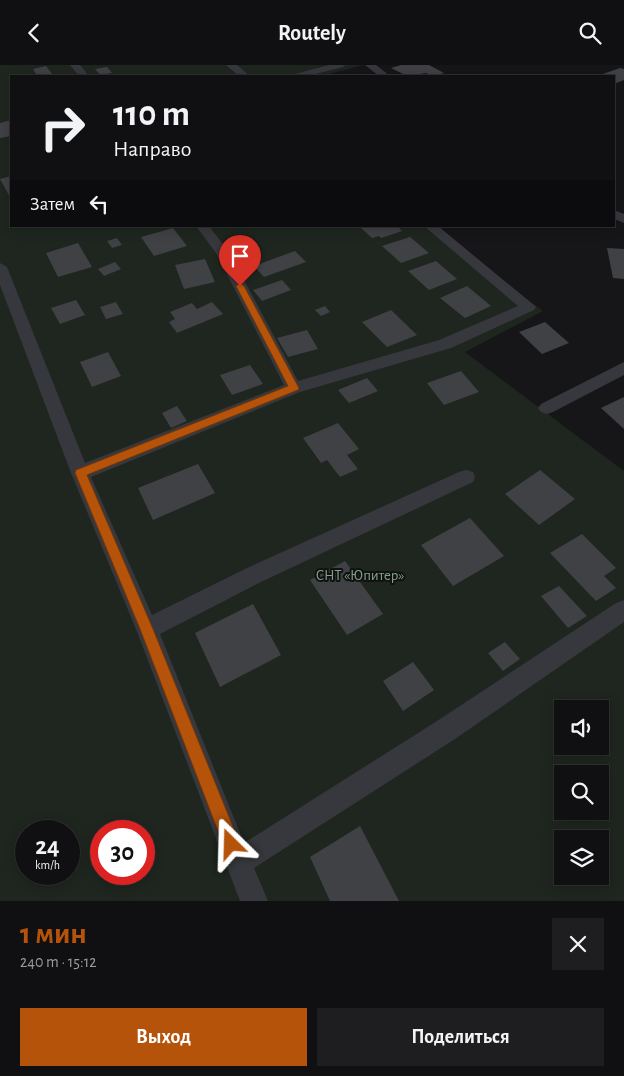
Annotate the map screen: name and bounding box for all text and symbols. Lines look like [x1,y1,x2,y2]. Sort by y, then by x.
icon: back [20,19,48,47]
icon: search [576,19,604,47]
text: Routely [278,22,346,44]
icon: right [30,95,95,160]
text: 110 m [113,97,190,132]
text: Направо [113,138,191,160]
icon: left [85,190,113,218]
text: Затем [30,195,75,214]
pin [219,235,261,286]
icon: arrive [226,242,254,270]
park label: СНТ «Юпитер» [316,568,404,583]
map controls [554,700,609,885]
button: sound [554,700,609,755]
button: search [554,765,609,820]
position arrow [204,817,256,869]
speed limit sign: 30 [90,820,155,885]
button: layers [554,830,609,885]
text: 24 [35,834,60,859]
text: km/h [35,859,60,871]
button: close [552,918,604,970]
text: 1 мин [20,919,87,949]
text: 240 m · 15:12 [20,954,96,970]
button: Выход [20,1008,307,1066]
button: Поделиться [317,1008,604,1066]

